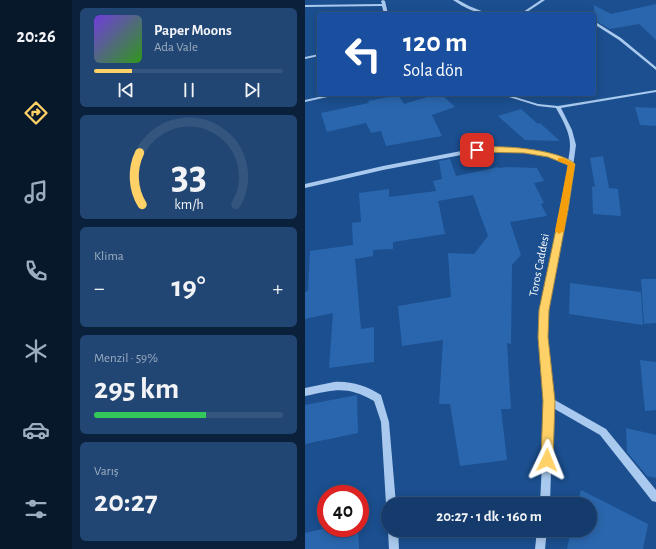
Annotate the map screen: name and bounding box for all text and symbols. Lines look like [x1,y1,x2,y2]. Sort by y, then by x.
text: Paper Moons [154,23,232,38]
text: 20:26 [16,28,56,46]
icon: left [337,28,389,80]
text: 120 m [403,29,468,57]
text: Ada Vale [154,41,198,54]
text: Sola dön [403,62,463,80]
icon: previous [115,79,137,101]
icon: pause [178,79,200,101]
icon: next [241,79,263,101]
icon: directions [22,99,50,127]
pin [460,133,494,167]
icon: arrive [466,139,488,161]
text: 33 [171,155,206,196]
icon: music [22,178,50,206]
text: km/h [174,198,203,212]
street label: Toros Caddesi [527,232,551,298]
text: Klima [94,250,124,263]
icon: phone [22,257,50,285]
text: 19° [171,272,206,302]
text: − [94,277,105,299]
text: + [272,277,283,299]
icon: climate [22,337,50,365]
text: Menzil · 59% [94,352,158,365]
text: 295 km [94,374,179,404]
icon: car [22,416,50,444]
position arrow [526,439,568,481]
text: Varış [94,465,119,478]
speed limit sign: 40 [317,485,369,537]
text: 20:27 [94,487,158,517]
icon: filters [22,495,50,523]
text: 20:27 · 1 dk · 160 m [436,509,542,524]

